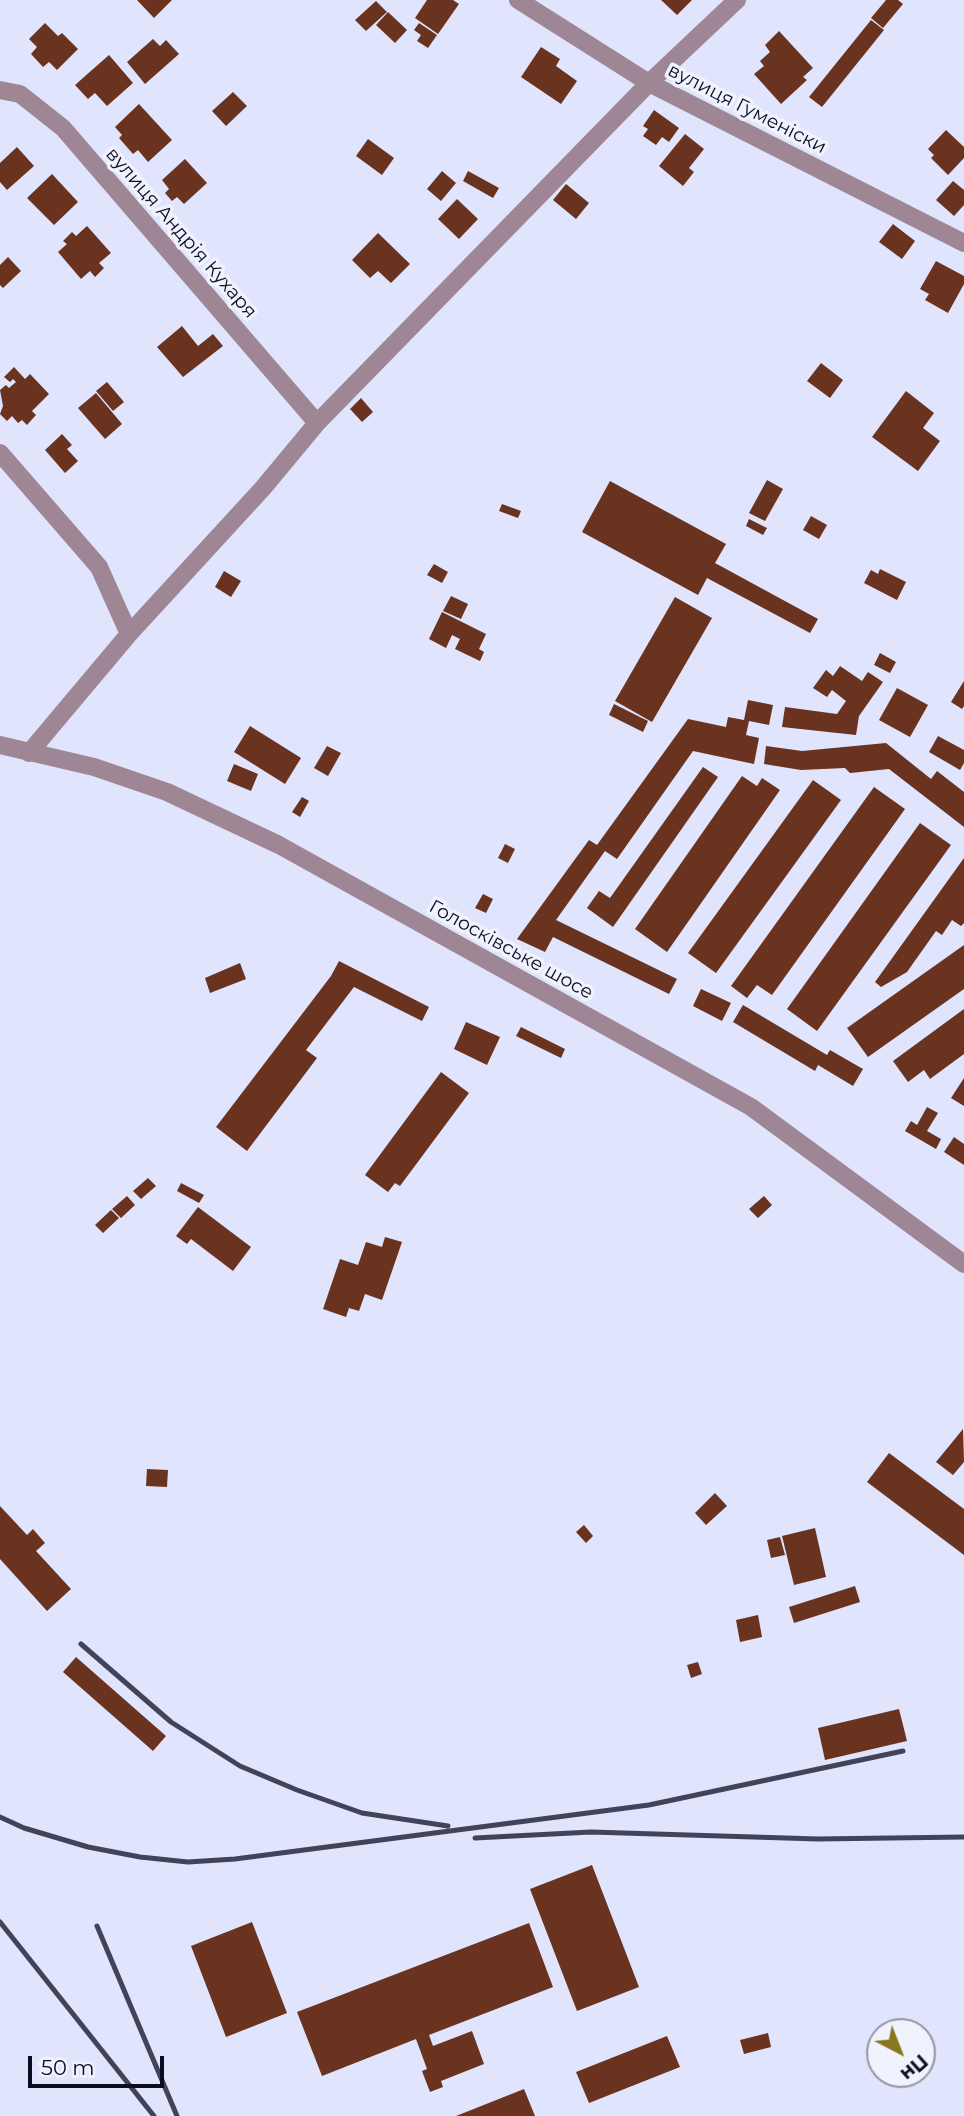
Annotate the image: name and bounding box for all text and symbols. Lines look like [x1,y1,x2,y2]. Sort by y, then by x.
street label: вулиця Гуменіски [664,59,830,159]
street label: вулиця Андрія Кухаря [101,143,261,323]
street label: Голосківське шосе [425,895,597,1005]
north arrow [866,2018,936,2088]
scale bar [32,2042,168,2086]
text: Пн [896,2049,932,2086]
text: 50 m [41,2055,95,2080]

